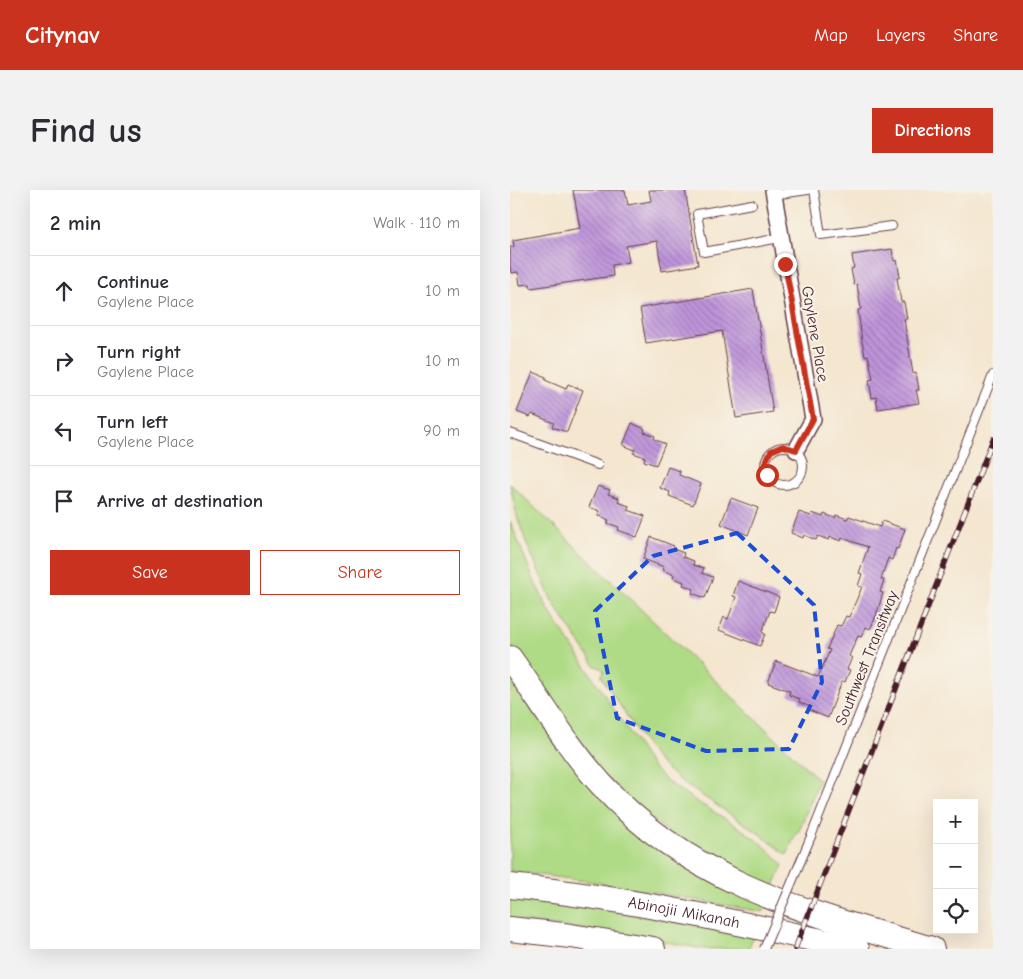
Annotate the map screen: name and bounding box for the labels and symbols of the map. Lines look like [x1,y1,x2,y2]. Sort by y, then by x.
route end [774,253,797,276]
street label: Gaylene Place [798,285,832,383]
route start [756,464,779,487]
street label: Southwest Transitway [832,587,903,728]
street label: Abinojii Mikanah [627,893,742,932]

